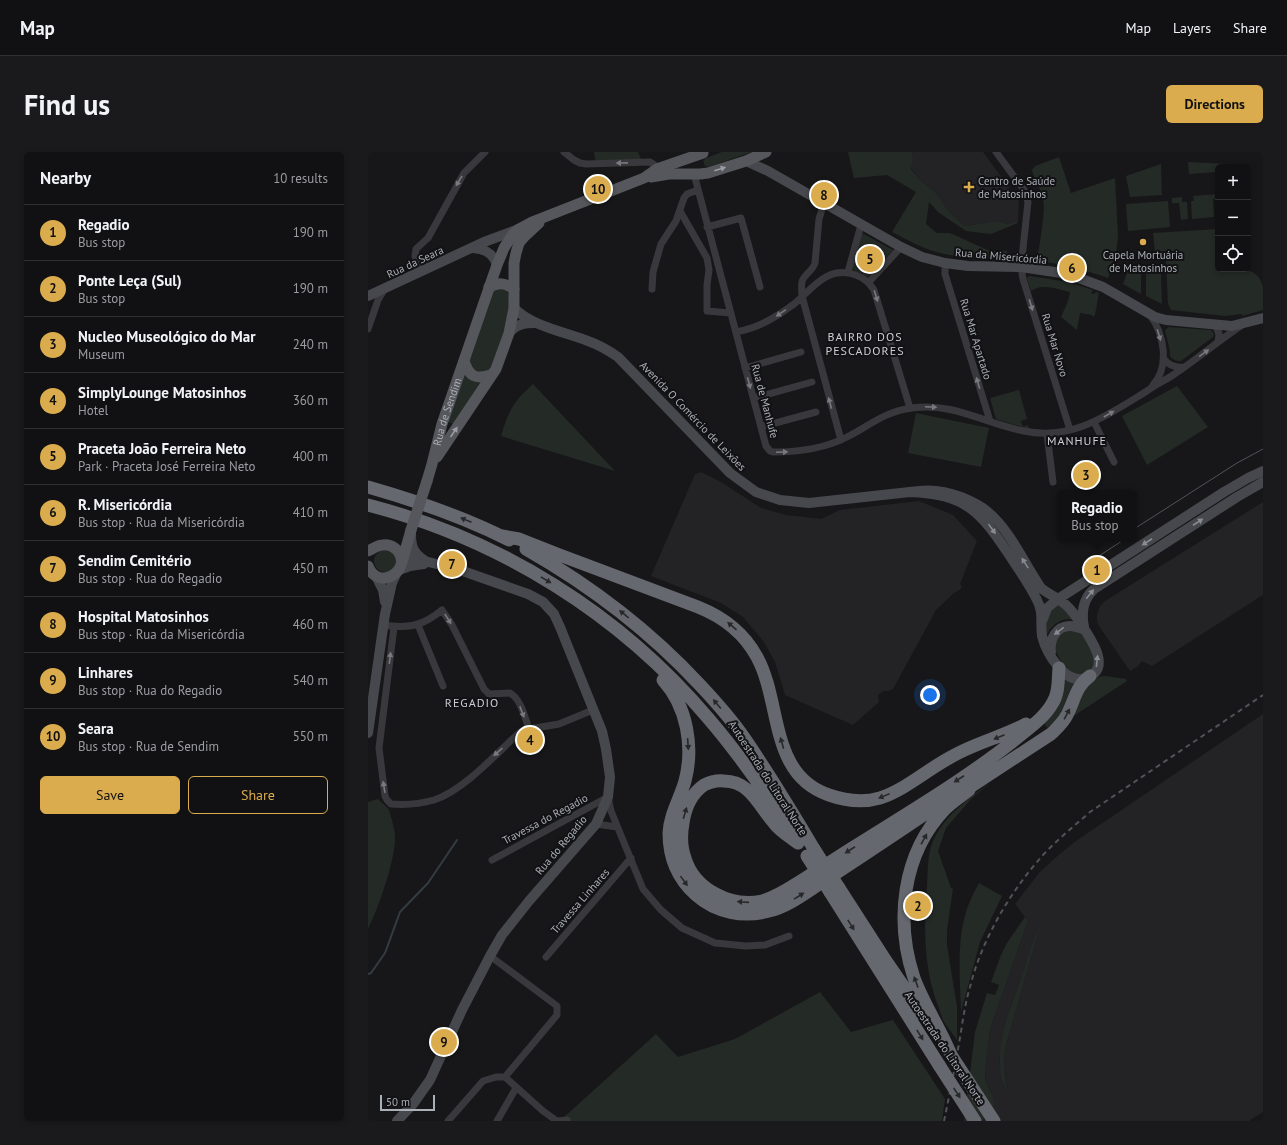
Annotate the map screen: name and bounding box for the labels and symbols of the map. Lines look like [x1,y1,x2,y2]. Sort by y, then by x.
one-way arrow [615,160,628,166]
one-way arrow [715,166,727,172]
pin: 10 [585,174,611,204]
place label: Centro de Saúde de Matosinhos [978,174,1055,201]
one-way arrow [456,175,463,187]
pin: 8 [811,180,837,210]
marker: Centro de Saúde de Matosinhos [963,181,975,193]
marker: Capela Mortuária de Matosinhos [1138,237,1148,247]
street label: Rua da Seara [384,243,446,281]
pin: 5 [857,244,883,274]
street label: Rua da Misericórdia [954,245,1048,267]
place label: Capela Mortuária de Matosinhos [1103,248,1183,275]
pin: 6 [1059,253,1085,283]
one-way arrow [873,291,879,303]
street label: Rua Mar Apartado [957,297,995,381]
one-way arrow [1028,299,1034,311]
one-way arrow [776,309,786,317]
street label: Rua Mar Novo [1039,311,1071,379]
district label: BAIRRO DOS PESCADORES [825,329,905,358]
one-way arrow [1156,329,1162,341]
one-way arrow [1199,349,1209,357]
street label: Avenida O Comércio de Leixões [637,358,749,474]
street label: Rua de Manhufe [748,362,782,440]
street label: Rua de Sendim [430,376,464,447]
one-way arrow [747,377,753,389]
one-way arrow [975,377,981,389]
one-way arrow [827,396,833,409]
one-way arrow [925,403,937,410]
one-way arrow [1103,410,1115,417]
one-way arrow [450,426,458,437]
district label: MANHUFE [1047,433,1107,448]
one-way arrow [776,449,789,455]
pin: 3 [1073,460,1099,490]
one-way arrow [460,517,472,523]
one-way arrow [1192,518,1204,525]
one-way arrow [988,524,996,534]
one-way arrow [1141,539,1152,546]
pin: 7 [439,549,465,579]
pin: 1 [1084,555,1110,585]
one-way arrow [1022,557,1029,569]
one-way arrow [540,576,552,583]
one-way arrow [1086,588,1095,599]
one-way arrow [619,609,630,618]
one-way arrow [444,614,452,624]
one-way arrow [726,622,737,631]
one-way arrow [1053,627,1064,635]
one-way arrow [387,652,394,664]
one-way arrow [1094,655,1101,667]
your location [920,685,940,705]
district label: REGADIO [445,695,499,710]
one-way arrow [713,699,722,710]
one-way arrow [520,706,526,718]
one-way arrow [1064,709,1070,720]
street label: Autoestrada do Litoral Norte [726,718,811,838]
pin: 4 [517,725,543,755]
one-way arrow [993,734,1005,740]
one-way arrow [779,737,785,749]
one-way arrow [685,738,692,750]
one-way arrow [493,747,503,757]
one-way arrow [954,775,964,783]
one-way arrow [381,780,387,793]
street label: Travessa do Regadio [500,790,590,847]
one-way arrow [878,793,890,799]
one-way arrow [682,807,688,819]
street label: Rua do Regadio [532,812,590,878]
one-way arrow [920,833,927,845]
one-way arrow [844,846,856,853]
street label: Travessa Linhares [548,865,613,937]
one-way arrow [680,876,688,887]
pin: 2 [905,891,931,921]
one-way arrow [793,893,805,900]
one-way arrow [737,899,749,906]
one-way arrow [847,920,855,930]
one-way arrow [913,975,919,987]
street label: Autoestrada do Litoral Norte [902,988,989,1108]
pin: 9 [431,1027,457,1057]
one-way arrow [917,1029,924,1041]
one-way arrow [954,1087,961,1099]
scale bar [380,1093,435,1112]

